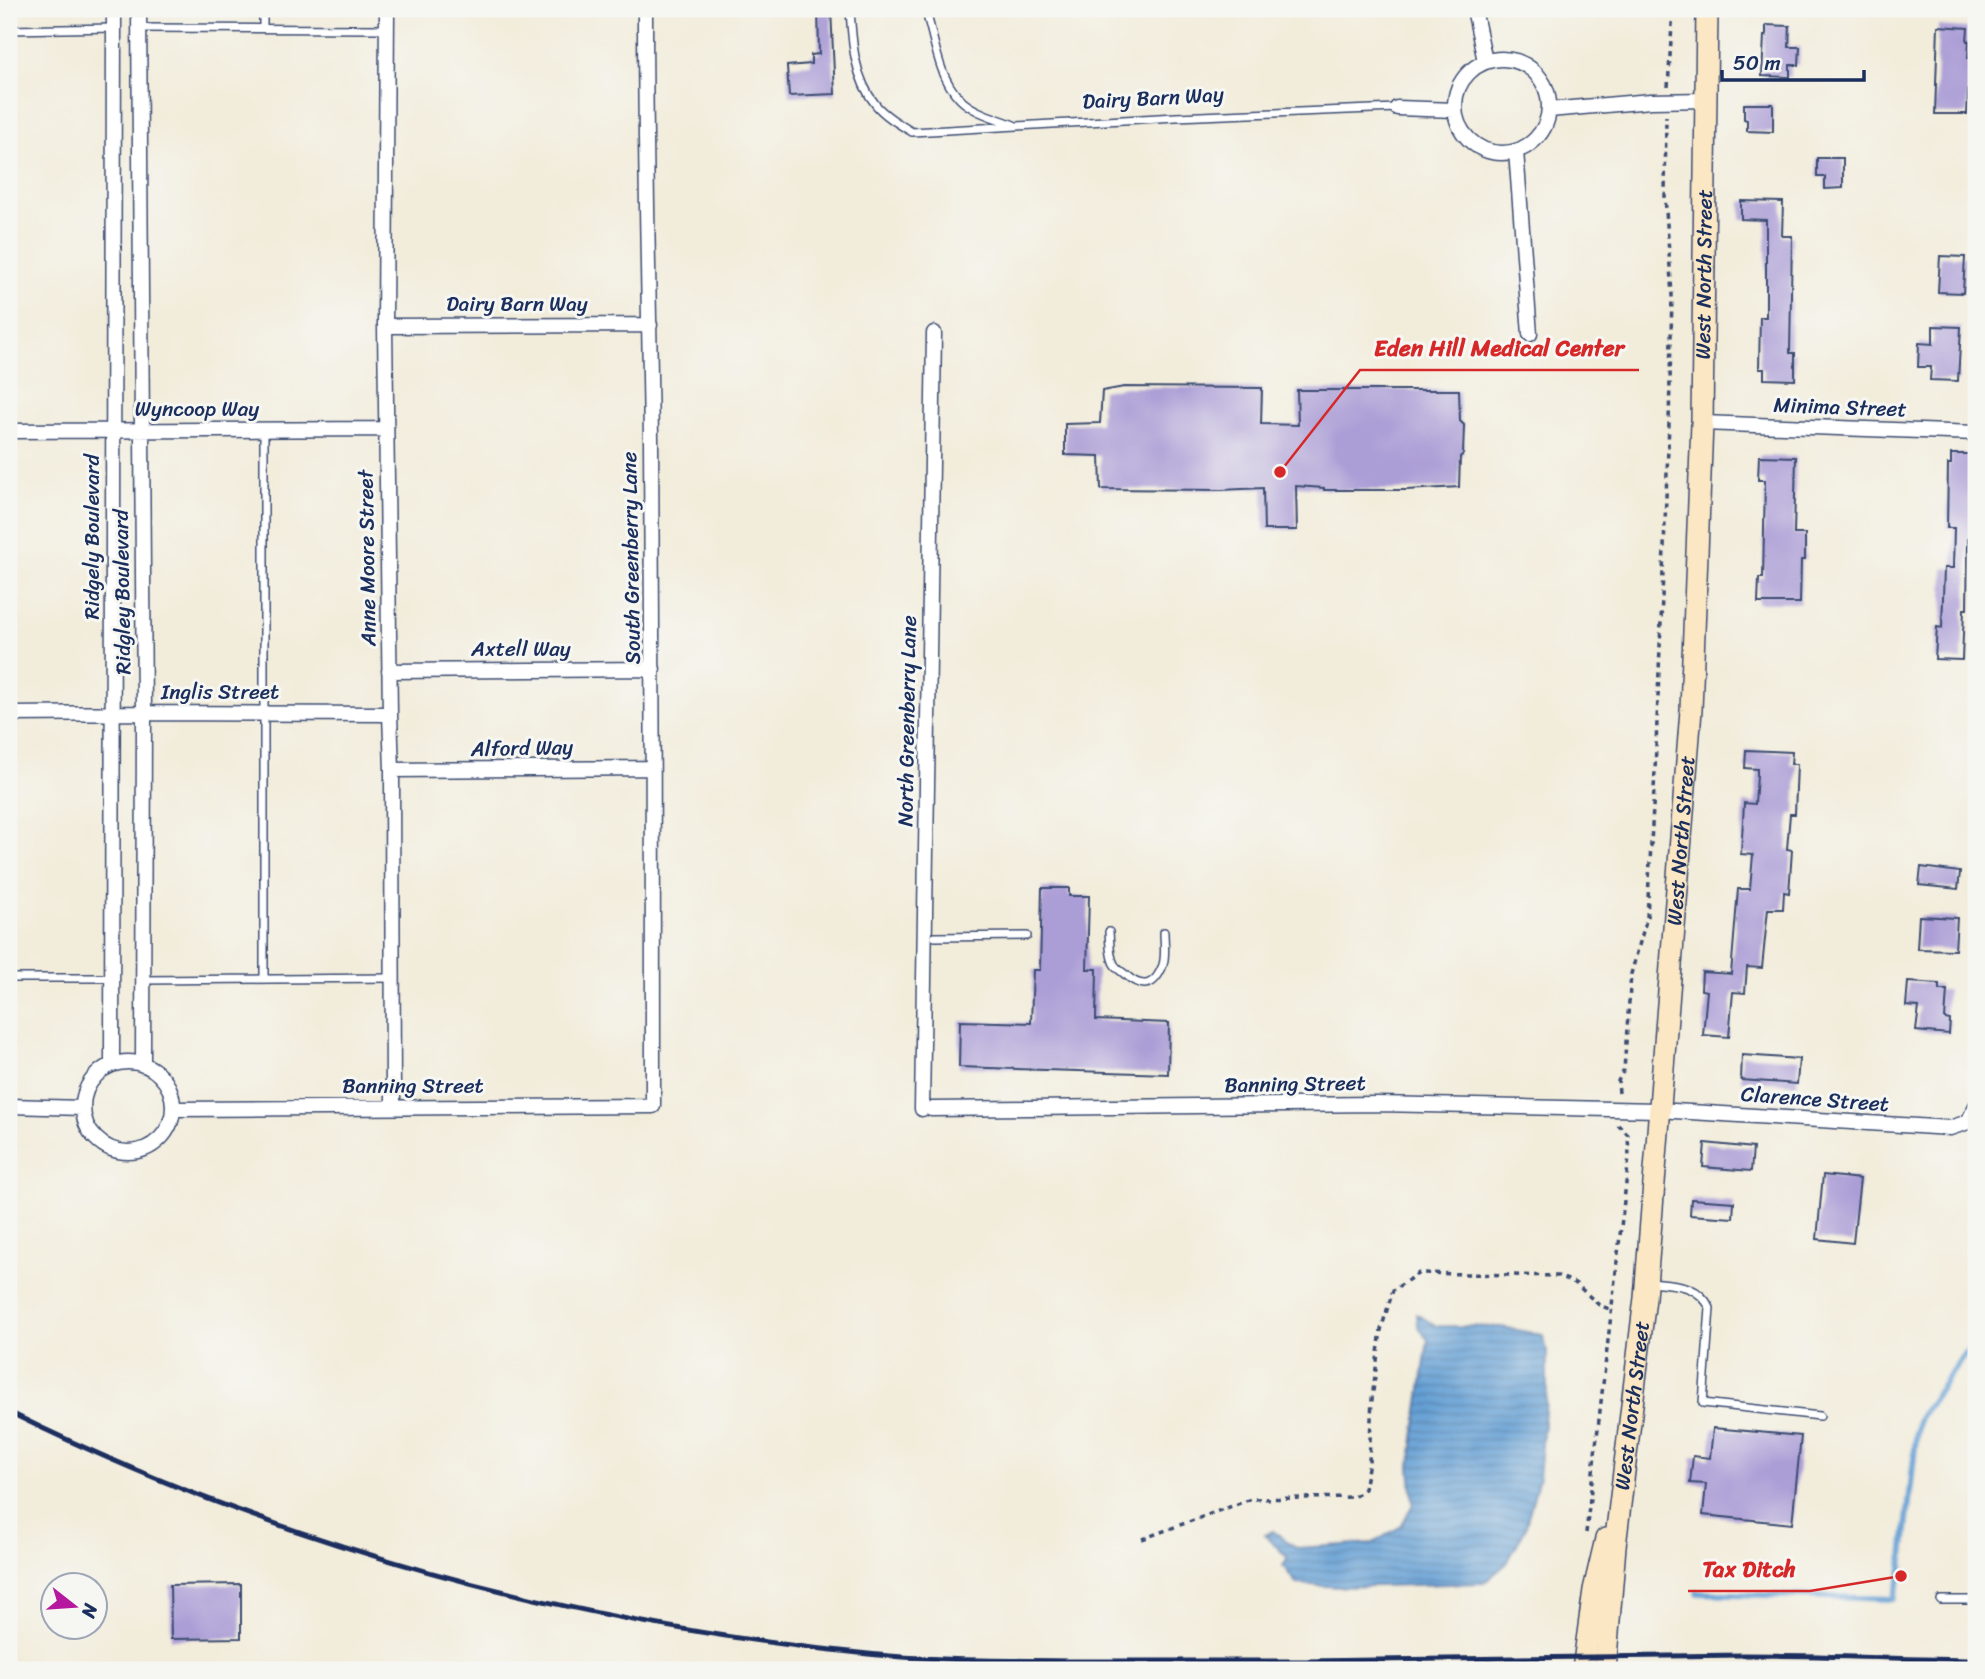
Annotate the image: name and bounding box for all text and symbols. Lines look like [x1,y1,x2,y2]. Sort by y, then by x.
scale bar [1722,38,1864,82]
text: 50 m [1733,44,1781,82]
street label: Dairy Barn Way [1081,75,1225,121]
street label: West North Street [1684,189,1724,360]
street label: Dairy Barn Way [446,285,588,323]
callout: Eden Hill Medical Center [1360,326,1639,370]
text: Eden Hill Medical Center [1374,328,1627,369]
street label: Minima Street [1773,386,1907,428]
street label: Wyncoop Way [135,390,259,428]
street label: South Greenberry Lane [610,451,652,665]
street label: Ridgely Boulevard [73,453,111,620]
street label: Anne Moore Street [346,468,388,647]
street label: Ridgley Boulevard [102,507,142,675]
street label: North Greenberry Lane [886,615,928,827]
street label: Axtell Way [470,630,571,668]
street label: Inglis Street [160,673,279,711]
street label: Alford Way [470,728,574,768]
street label: West North Street [1655,754,1706,927]
street label: Banning Street [1224,1064,1366,1104]
street label: Banning Street [342,1067,484,1105]
street label: Clarence Street [1740,1075,1890,1123]
street label: West North Street [1603,1319,1661,1492]
callout: Tax Ditch [1688,1547,1810,1591]
text: Tax Ditch [1702,1549,1796,1590]
north arrow [38,1570,108,1640]
text: N [72,1599,108,1623]

